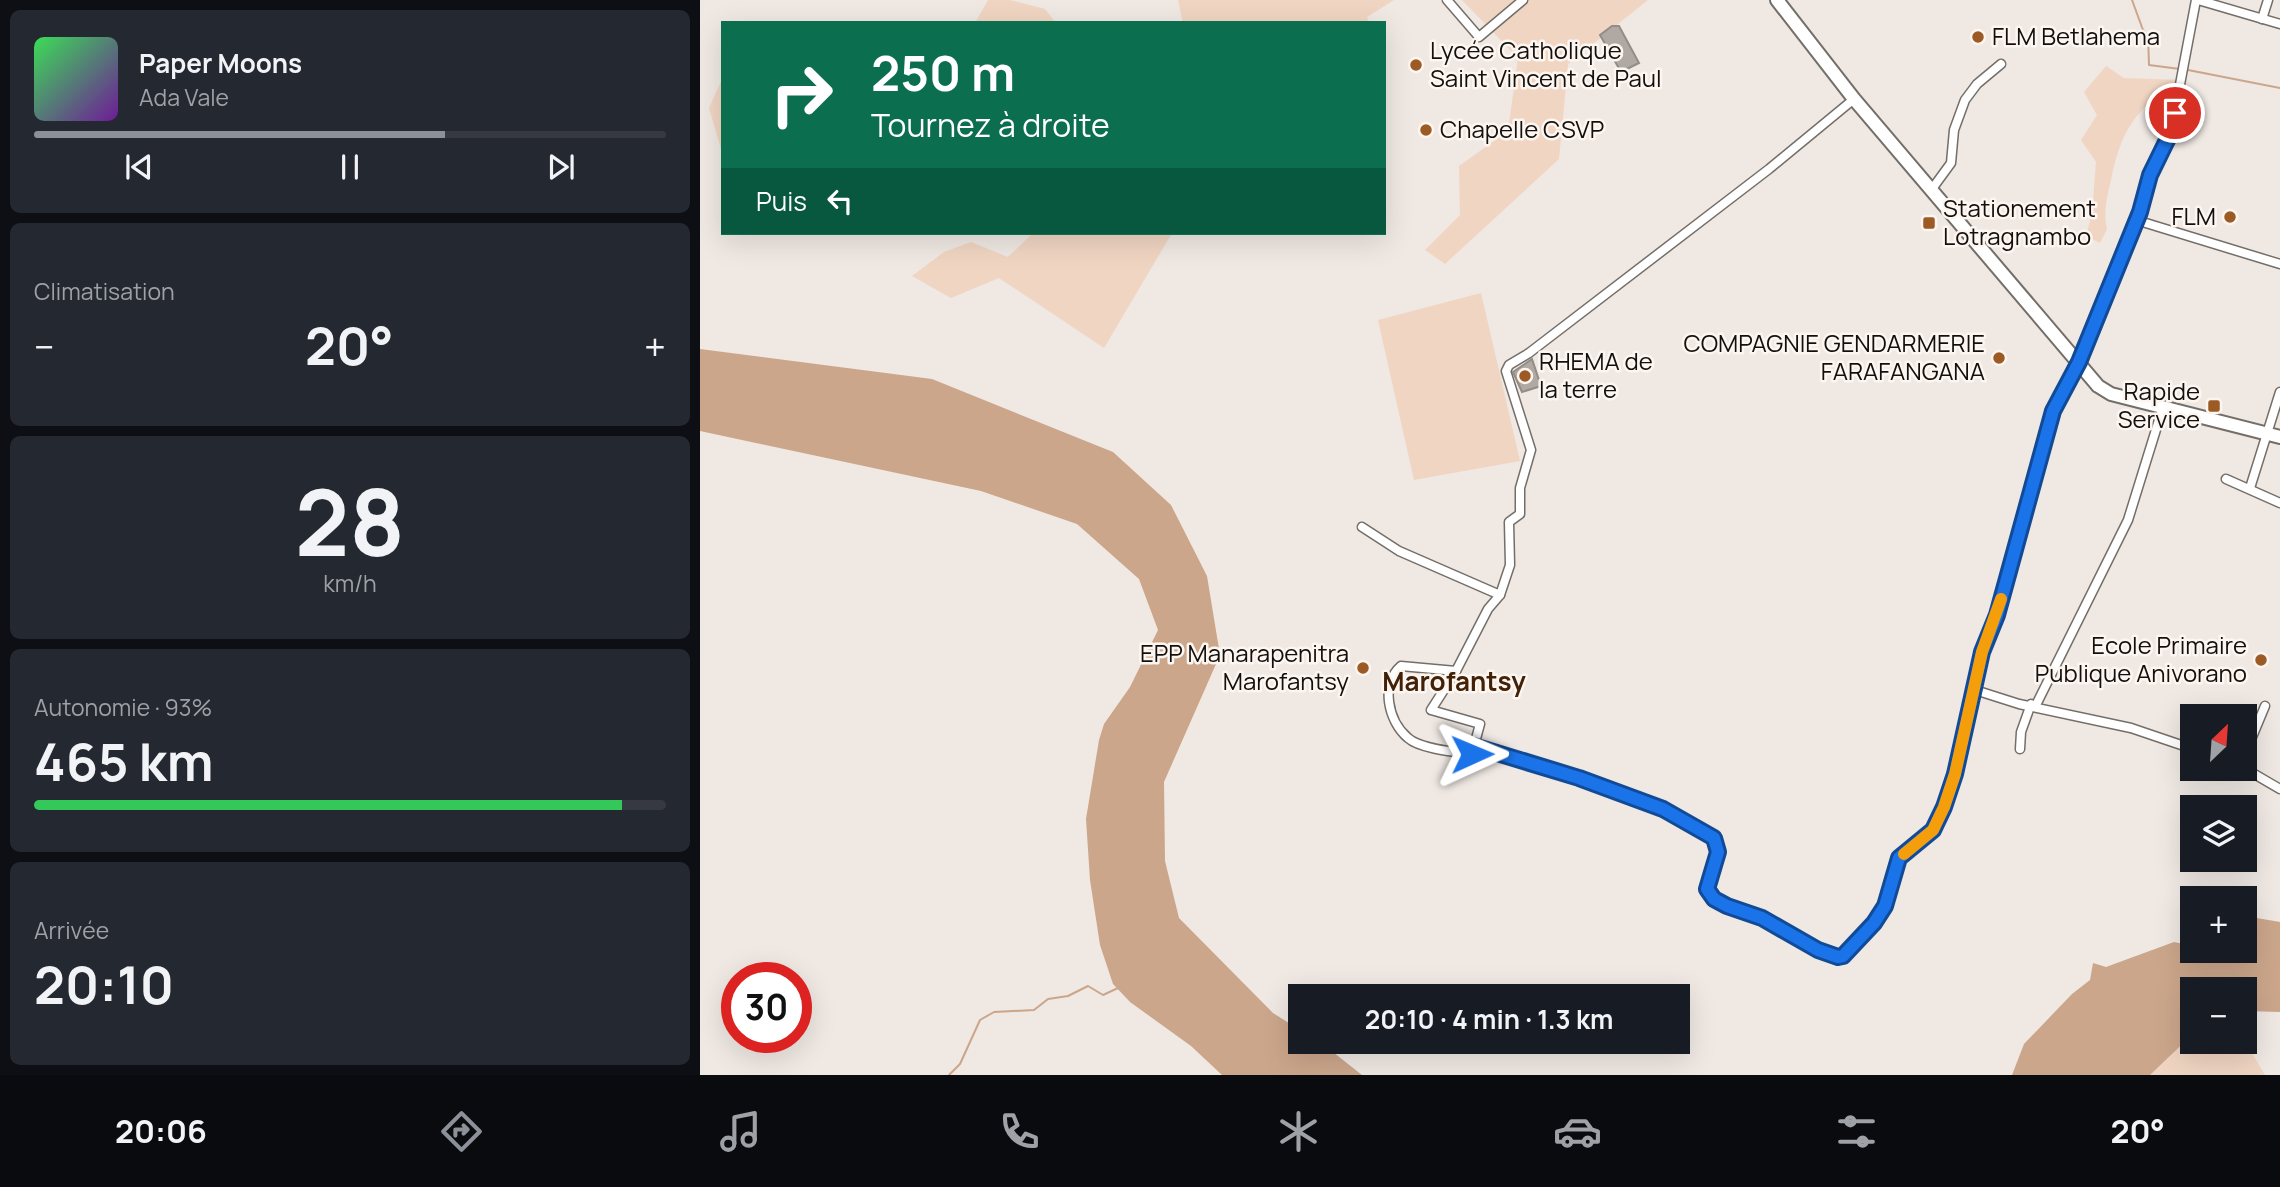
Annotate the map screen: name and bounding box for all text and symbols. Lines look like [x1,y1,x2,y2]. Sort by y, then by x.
place label: FLM Betlahema [1992,19,2160,52]
marker: FLM Betlahema [1970,29,1986,45]
place label: Lycée Catholique Saint Vincent de Paul [1430,33,1662,94]
text: 250 m [871,39,1015,106]
text: Paper Moons [139,45,302,81]
icon: right [756,49,847,140]
marker: Lycée Catholique Saint Vincent de Paul [1408,57,1424,73]
text: Ada Vale [139,81,229,113]
pin [2145,83,2205,143]
icon: arrive [2156,94,2194,132]
text: Tournez à droite [871,103,1110,147]
place label: Chapelle CSVP [1440,112,1604,145]
marker: Chapelle CSVP [1418,122,1434,138]
icon: previous [120,148,158,186]
icon: pause [331,148,369,186]
icon: next [542,148,580,186]
icon: left [821,182,859,220]
text: Puis [756,183,807,219]
place label: Stationement Lotragnambo [1943,191,2096,252]
place label: FLM [2171,199,2216,232]
marker: FLM [2222,209,2238,225]
marker: Stationement Lotragnambo [1921,215,1937,231]
text: Climatisation [34,275,175,307]
text: 20° [305,310,394,381]
text: − [34,320,55,372]
text: + [644,320,666,372]
place label: COMPAGNIE GENDARMERIE FARAFANGANA [1684,326,1985,387]
place label: RHEMA de la terre [1539,344,1653,405]
marker: COMPAGNIE GENDARMERIE FARAFANGANA [1991,350,2007,366]
marker: RHEMA de la terre [1517,368,1533,384]
place label: Rapide Service [2118,374,2200,435]
marker: Rapide Service [2206,398,2222,414]
text: 28 [295,459,405,583]
text: km/h [323,567,377,599]
place label: Ecole Primaire Publique Anivorano [2035,628,2247,689]
place label: EPP Manarapenitra Marofantsy [1140,636,1349,697]
marker: Ecole Primaire Publique Anivorano [2253,652,2269,668]
marker: EPP Manarapenitra Marofantsy [1355,660,1371,676]
district label: Marofantsy [1382,663,1526,699]
text: Autonomie · 93% [34,691,212,723]
north arrow [2180,704,2258,780]
map controls [2180,704,2257,1054]
position arrow [1435,717,1509,791]
text: 465 km [34,726,214,797]
button: layers [2180,795,2257,872]
button: + [2180,886,2257,963]
text: Arrivée [34,914,109,946]
text: 20:10 [34,949,174,1020]
speed limit sign: 30 [721,962,812,1053]
button: − [2180,977,2257,1054]
text: 20:10 · 4 min · 1.3 km [1365,1001,1613,1037]
icon: directions [437,1107,486,1156]
icon: music [716,1107,765,1156]
icon: phone [995,1107,1044,1156]
icon: climate [1274,1107,1323,1156]
icon: car [1553,1107,1602,1156]
icon: filters [1832,1107,1881,1156]
text: 20:06 [115,1109,207,1153]
text: 20° [2110,1109,2165,1153]

